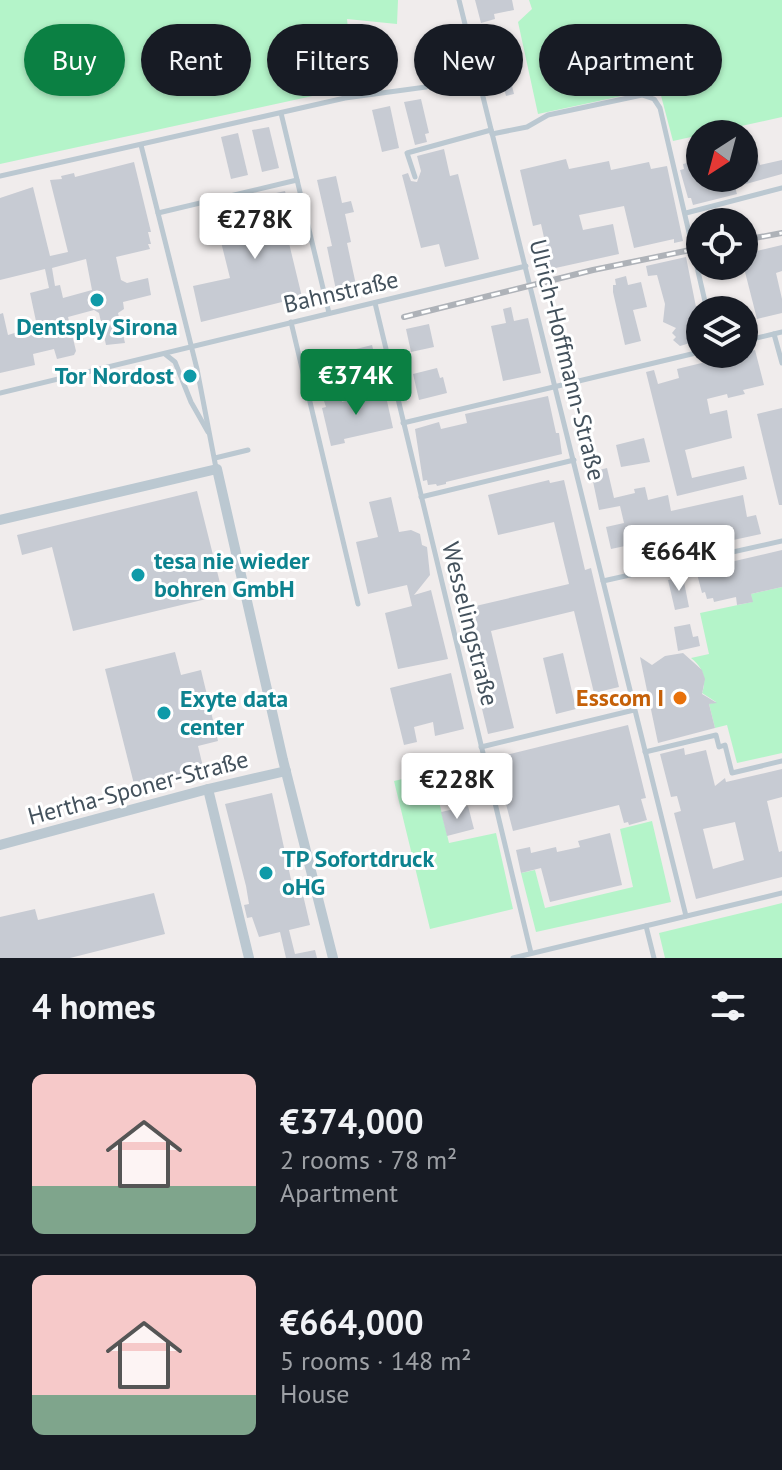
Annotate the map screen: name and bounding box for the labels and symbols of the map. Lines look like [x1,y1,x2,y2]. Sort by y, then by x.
north arrow [686,120,758,192]
pin: €278K [199,193,311,261]
street label: Ulrich-Hoffmann-Straße [523,236,612,484]
street label: Bahnstraße [280,263,401,320]
marker: Dentsply Sirona [88,291,106,309]
place label: Dentsply Sirona [16,311,178,342]
pin: €374K [300,349,412,417]
place label: Tor Nordost [55,360,175,391]
marker: Tor Nordost [181,367,199,385]
pin: €664K [623,525,735,593]
street label: Wesselingstraße [435,539,506,709]
place label: tesa nie wieder bohren GmbH [154,545,310,604]
marker: tesa nie wieder bohren GmbH [129,566,147,584]
place label: Esscom I [576,682,664,713]
place label: Exyte data center [180,683,288,742]
marker: Esscom I [671,689,689,707]
marker: Exyte data center [155,704,173,722]
street label: Hertha-Sponer-Straße [24,743,252,832]
pin: €228K [401,753,513,821]
place label: TP Sofortdruck oHG [282,843,434,902]
marker: TP Sofortdruck oHG [257,864,275,882]

